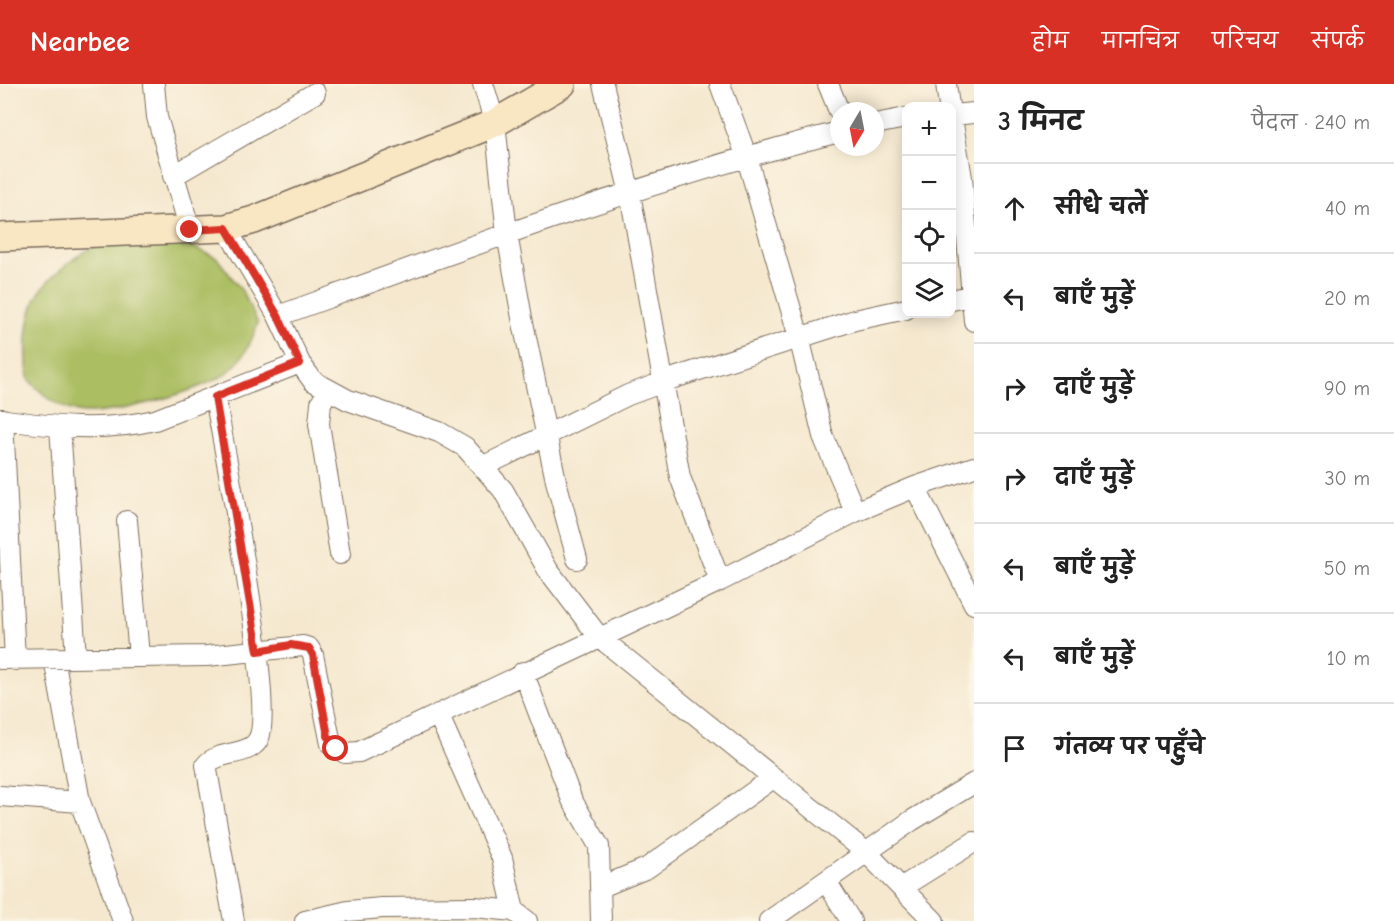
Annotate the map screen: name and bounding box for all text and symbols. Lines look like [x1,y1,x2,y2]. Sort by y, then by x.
text: Nearbee [30,26,130,58]
text: होम [1032,29,1069,53]
text: मानचित्र [1102,29,1179,53]
text: परिचय [1212,29,1278,53]
text: संपर्क [1311,29,1364,53]
north arrow [830,102,884,156]
map controls [902,102,956,318]
button: + [902,102,956,156]
text: 3 मिनट [998,107,1083,137]
text: पैदल · 240 m [1251,111,1370,134]
button: − [902,156,956,210]
icon: ahead [998,192,1031,225]
text: सीधे चलें [1055,194,1147,220]
text: 40 m [1325,197,1370,220]
button: locate [902,210,956,264]
route end [176,216,202,242]
button: layers [902,264,956,318]
icon: left [998,282,1031,315]
text: बाएँ मुड़ें [1055,284,1134,310]
text: 20 m [1324,287,1370,310]
icon: right [998,372,1031,405]
text: दाएँ मुड़ें [1055,374,1134,400]
text: 90 m [1324,377,1370,400]
icon: right [998,462,1031,495]
text: दाएँ मुड़ें [1055,464,1134,490]
text: 30 m [1324,467,1370,490]
icon: left [998,552,1031,585]
text: बाएँ मुड़ें [1055,554,1134,580]
text: 50 m [1324,557,1370,580]
icon: left [998,642,1031,675]
text: बाएँ मुड़ें [1055,644,1134,670]
text: 10 m [1327,647,1370,670]
icon: arrive [998,732,1031,765]
text: गंतव्य पर पहुँचे [1055,734,1204,760]
route start [322,735,348,761]

